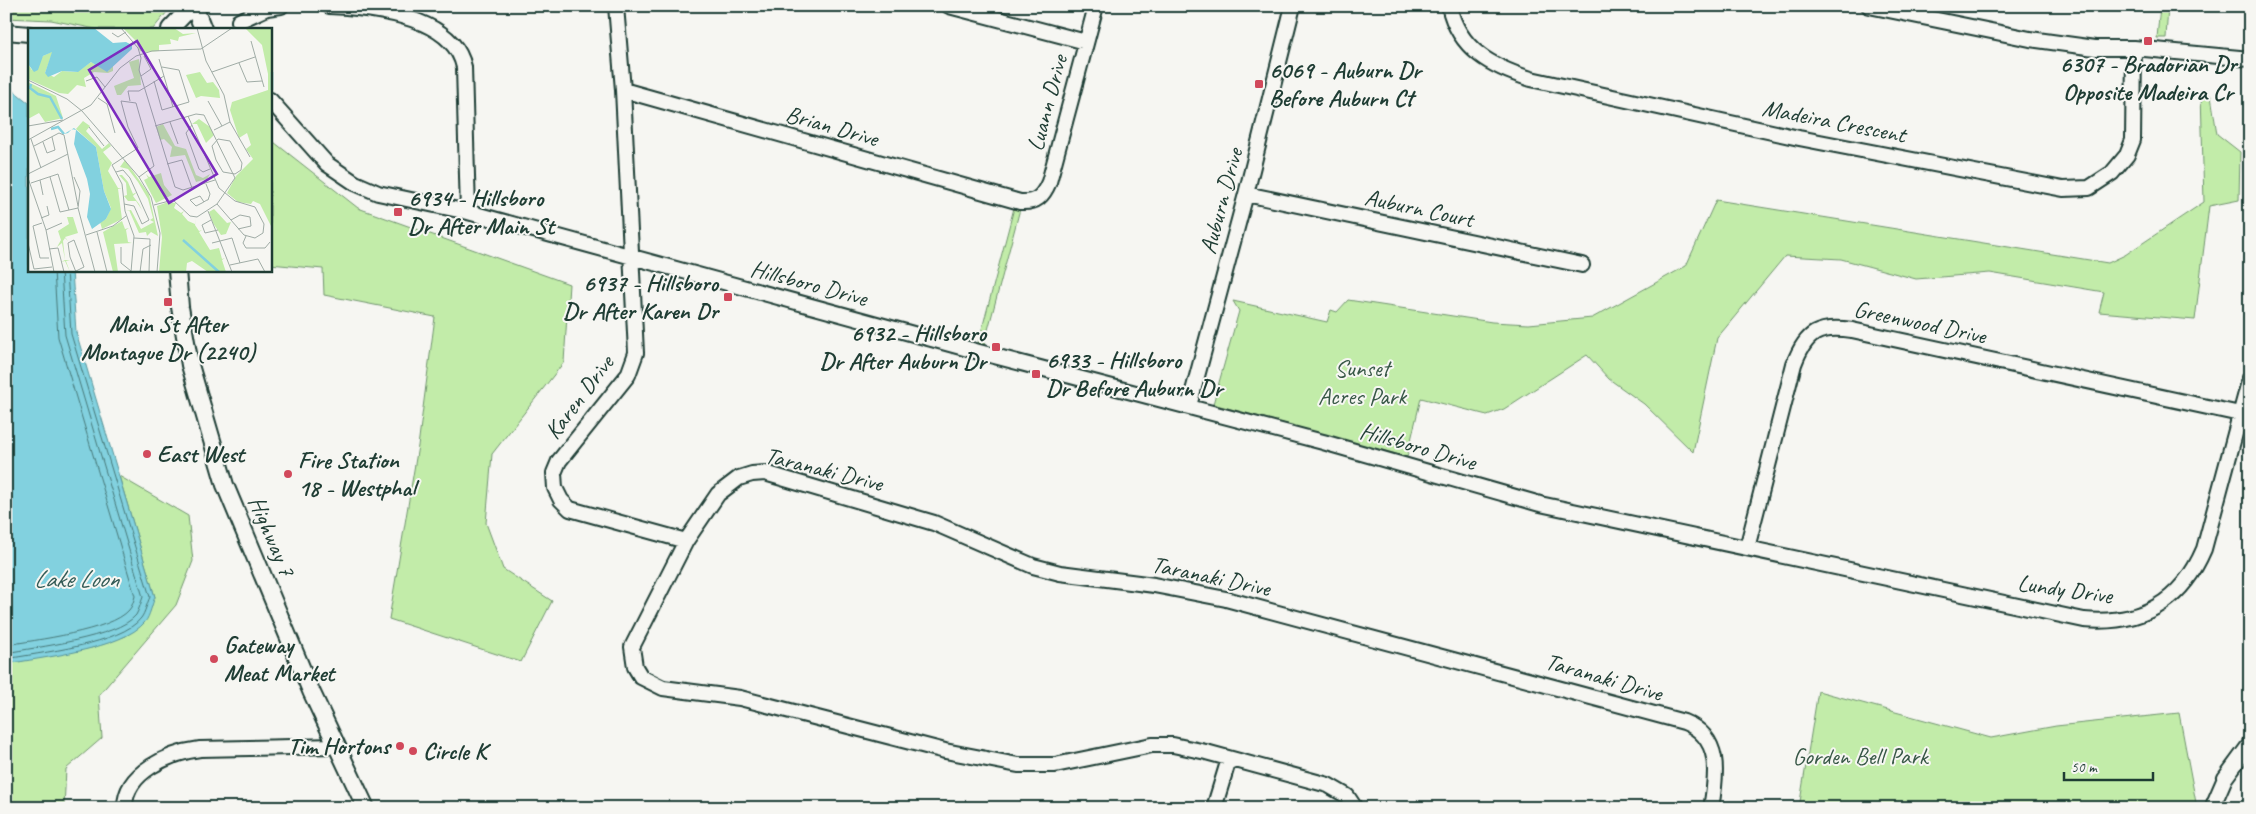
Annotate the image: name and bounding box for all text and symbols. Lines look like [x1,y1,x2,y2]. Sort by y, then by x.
inset map [28,28,271,271]
marker: 6307 - Bradorian Dr Opposite Madeira Cr [2142,35,2154,47]
place label: 6307 - Bradorian Dr Opposite Madeira Cr [2060,49,2239,107]
street label: Luann Drive [1020,50,1075,154]
place label: 6069 - Auburn Dr Before Auburn Ct [1269,55,1423,113]
marker: 6069 - Auburn Dr Before Auburn Ct [1253,78,1265,90]
street label: Madeira Crescent [1760,92,1910,150]
street label: Brian Drive [782,99,884,154]
street label: Auburn Drive [1193,143,1250,257]
street label: Auburn Court [1362,182,1478,235]
place label: 6934 - Hillsboro Dr After Main St [408,183,557,241]
marker: 6934 - Hillsboro Dr After Main St [392,206,404,218]
street label: Hillsboro Drive [747,253,873,314]
place label: 6937 - Hillsboro Dr After Karen Dr [563,268,720,326]
marker: 6937 - Hillsboro Dr After Karen Dr [722,291,734,303]
street label: Greenwood Drive [1851,293,1991,351]
marker: Main St After Montague Dr (2240) [162,296,174,308]
place label: Main St After Montague Dr (2240) [81,309,257,367]
place label: 6932 - Hillsboro Dr After Auburn Dr [820,318,988,376]
marker: 6932 - Hillsboro Dr After Auburn Dr [990,341,1002,353]
place label: 6933 - Hillsboro Dr Before Auburn Dr [1046,345,1225,403]
street label: Karen Drive [538,347,622,445]
park label: Sunset Acres Park [1318,353,1408,411]
marker: 6933 - Hillsboro Dr Before Auburn Dr [1030,368,1042,380]
street label: Hillsboro Drive [1356,415,1482,477]
place label: East West [157,439,247,469]
street label: Taranaki Drive [762,440,888,499]
place label: Fire Station 18 - Westphal [298,445,420,503]
marker: East West [141,448,153,460]
marker: Fire Station 18 - Westphal [282,468,294,480]
street label: Highway 7 [242,491,303,582]
street label: Taranaki Drive [1149,549,1275,604]
water label: Lake Loon [34,563,120,595]
street label: Lundy Drive [2016,568,2116,611]
place label: Gateway Meat Market [224,630,337,688]
street label: Taranaki Drive [1542,646,1668,709]
marker: Gateway Meat Market [208,653,220,665]
place label: Tim Hortons [288,731,393,761]
place label: Circle K [423,736,492,766]
marker: Tim Hortons [394,740,406,752]
park label: Gorden Bell Park [1792,741,1930,771]
marker: Circle K [407,745,419,757]
scale bar [2064,749,2152,781]
text: 50 m [2071,758,2098,777]

